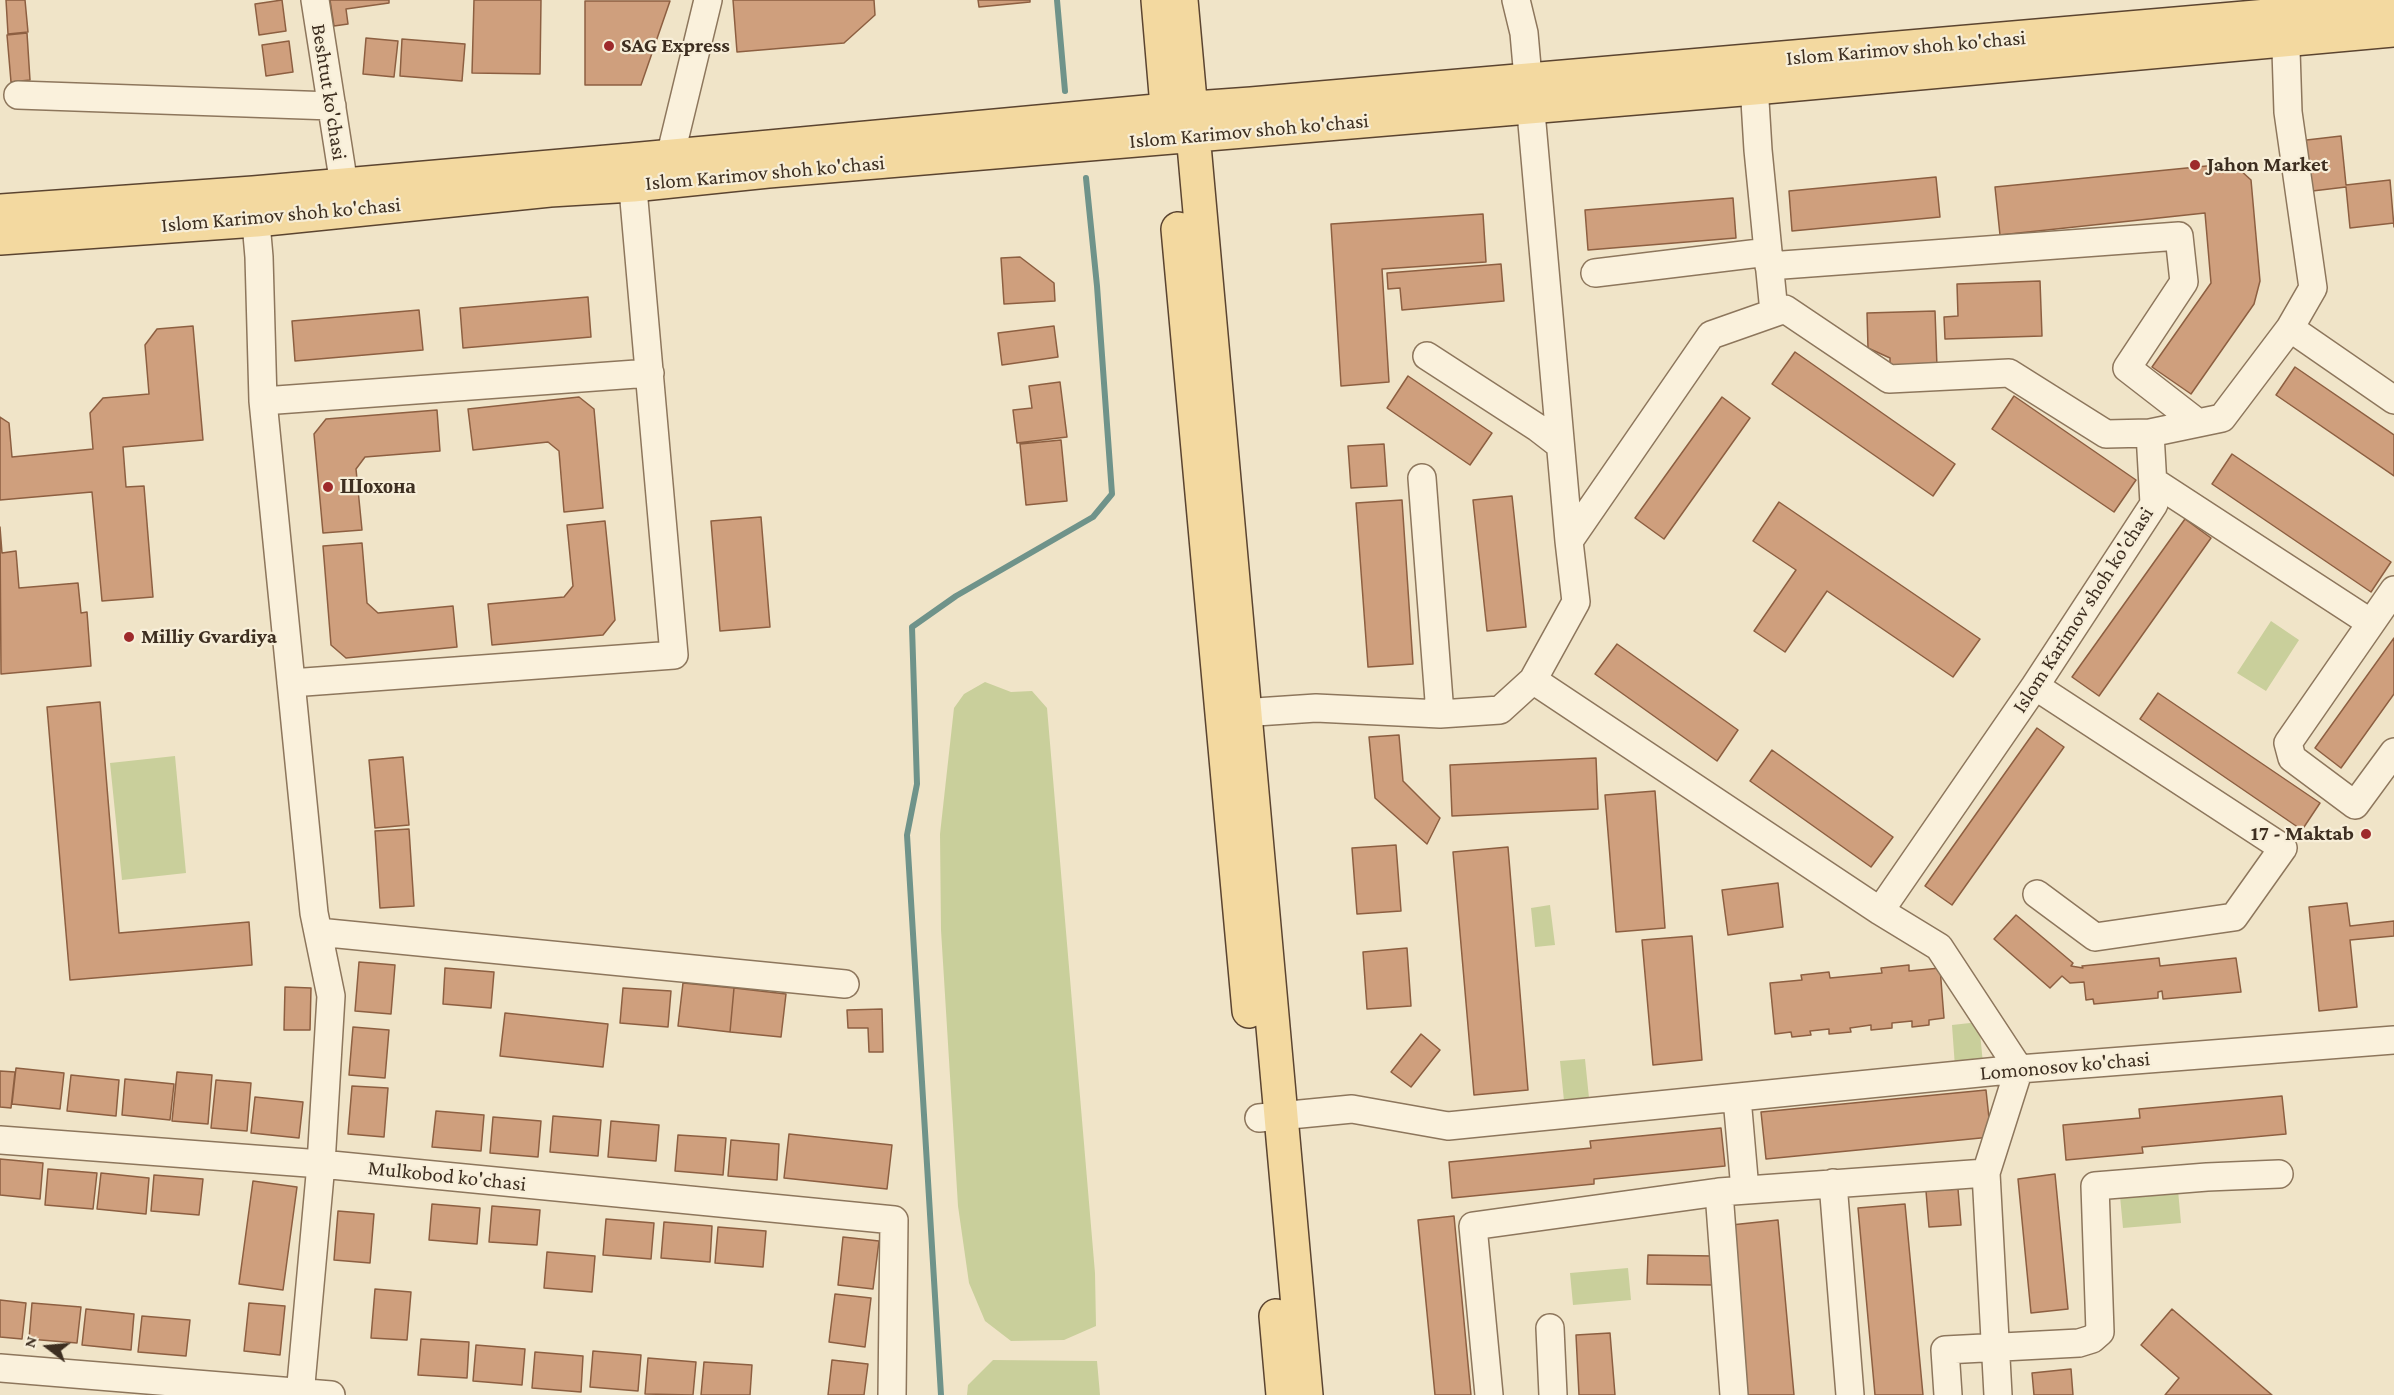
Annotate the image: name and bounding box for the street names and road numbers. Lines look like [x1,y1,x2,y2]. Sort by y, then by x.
street label: Beshtut ko'chasi [306,22,352,162]
street label: Islom Karimov shoh ko'chasi [1785,25,2027,71]
street label: Islom Karimov shoh ko'chasi [1128,108,1370,154]
street label: Islom Karimov shoh ko'chasi [644,150,886,196]
street label: Islom Karimov shoh ko'chasi [160,192,402,238]
street label: Islom Karimov shoh ko'chasi [2007,502,2159,718]
street label: Lomonosov ko'chasi [1979,1046,2151,1086]
street label: Mulkobod ko'chasi [367,1155,527,1197]

